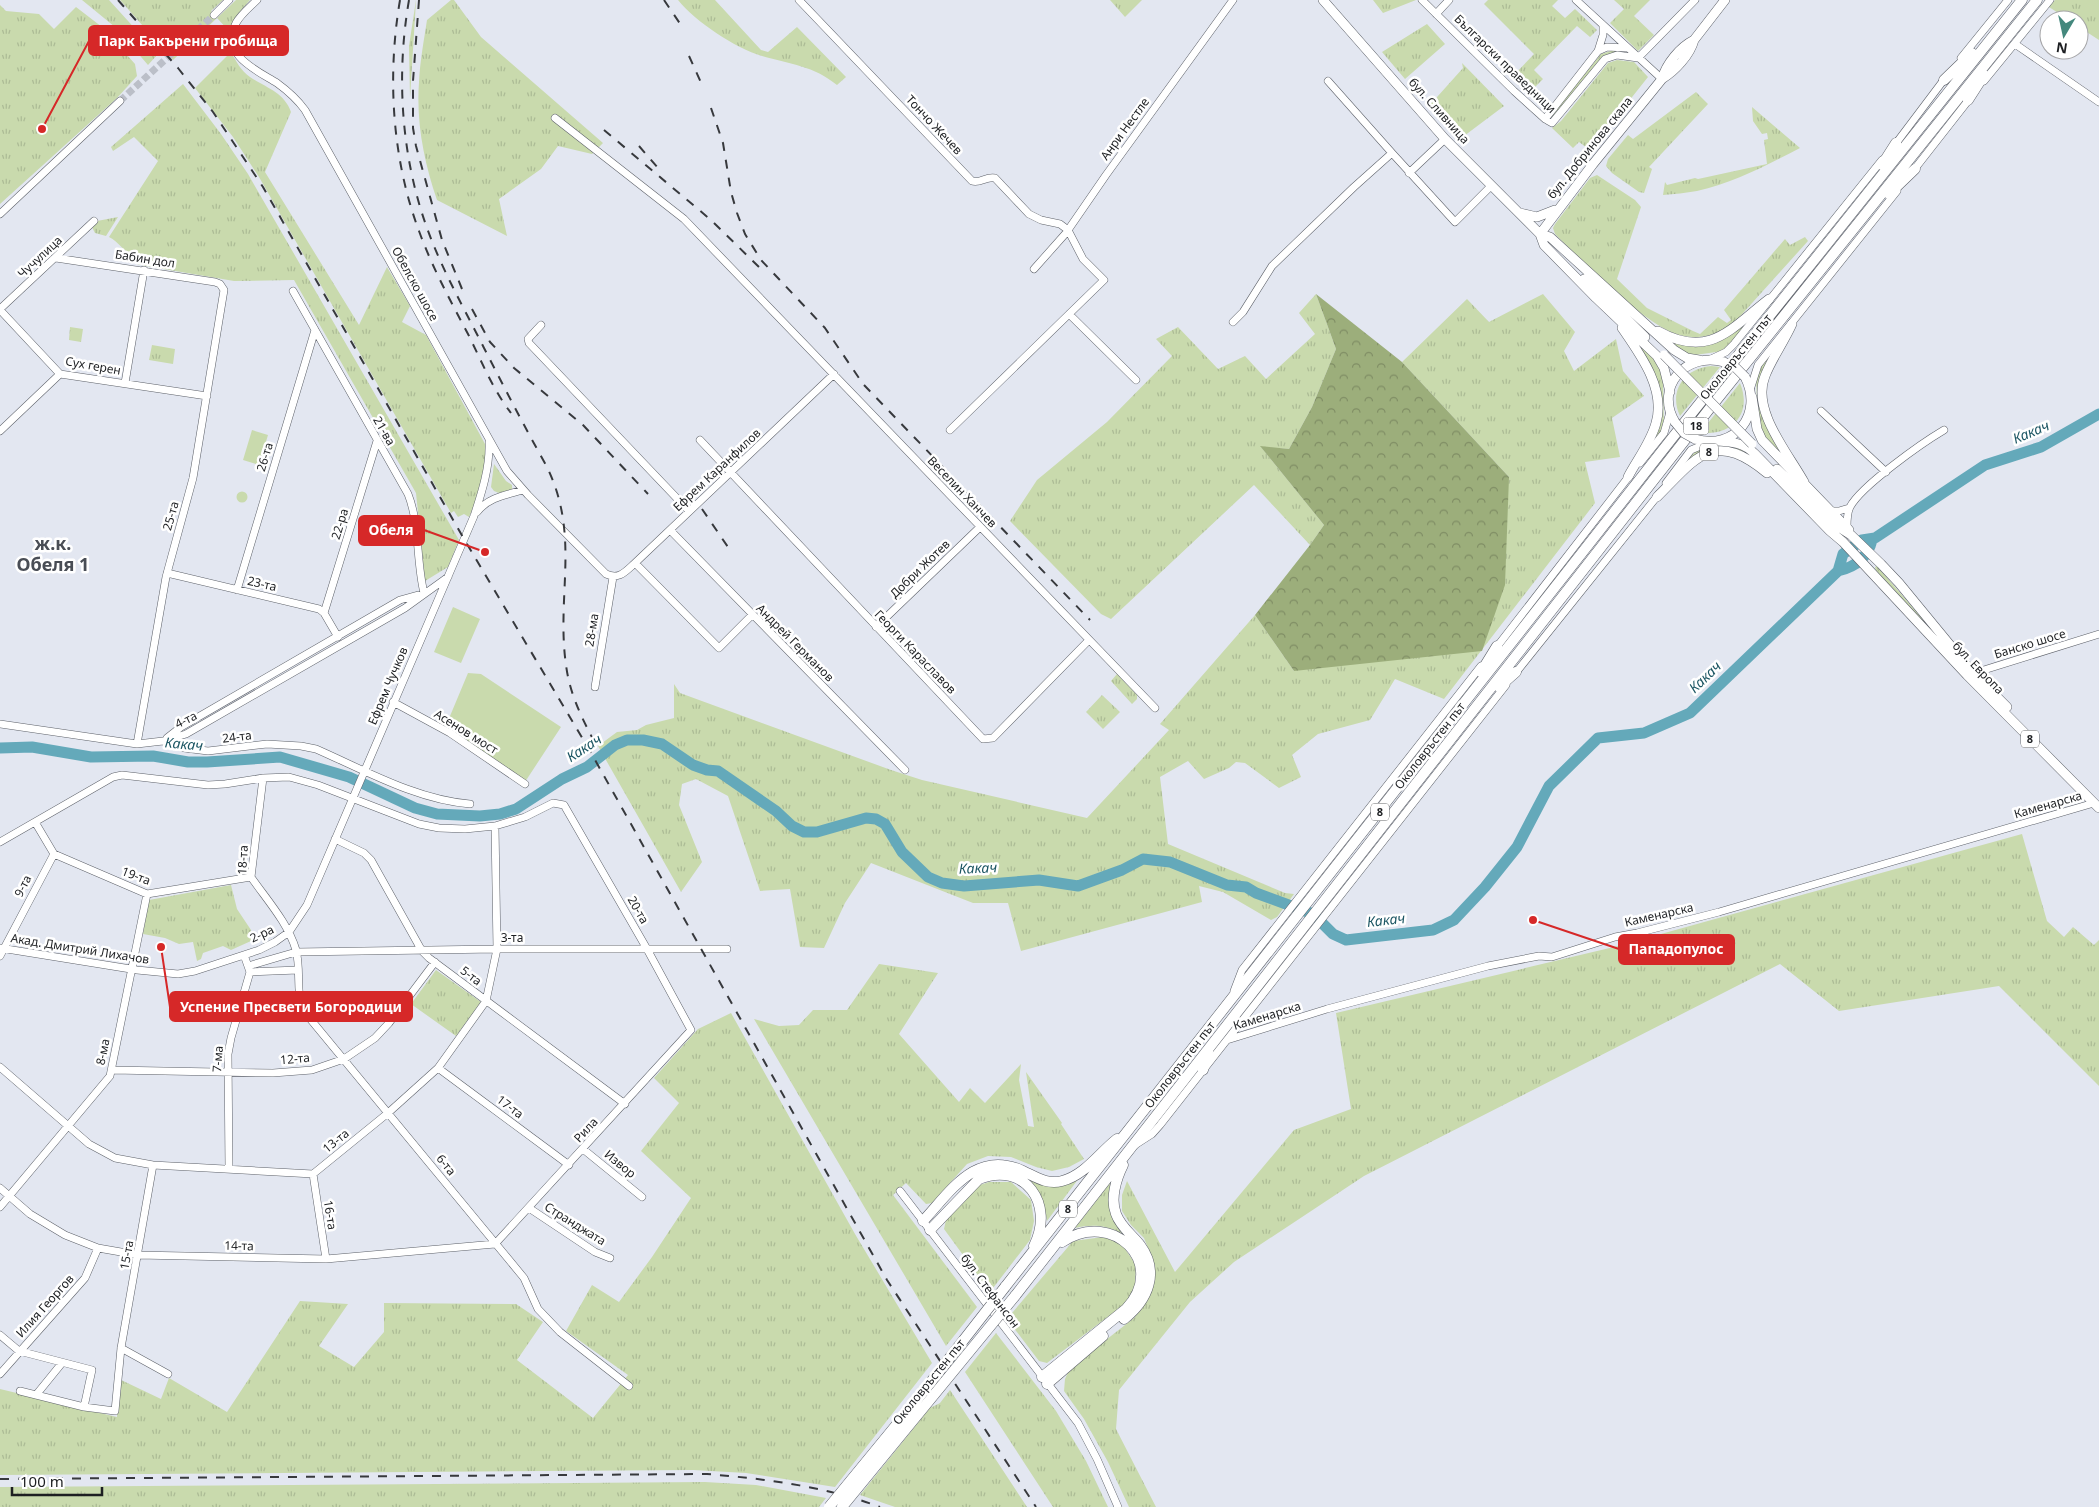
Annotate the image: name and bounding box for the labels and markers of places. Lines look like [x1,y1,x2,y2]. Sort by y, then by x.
callout: Парк Бакърени гробища [89,26,288,55]
callout: Обеля [359,516,424,545]
callout: Пападопулос [1619,935,1734,964]
callout: Успение Пресвети Богородици [170,992,412,1021]

